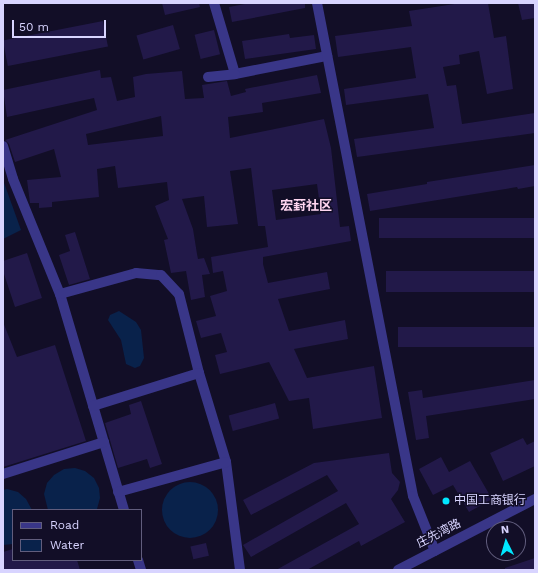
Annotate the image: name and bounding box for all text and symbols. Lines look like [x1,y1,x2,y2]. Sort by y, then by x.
scale bar [14,12,108,38]
text: 50 m [19,20,49,34]
district label: 宏葑社区 [280,198,332,214]
place label: 中国工商银行 [454,494,526,508]
marker: 中国工商银行 [441,496,451,506]
legend [12,509,142,561]
street label: 庄先湾路 [414,517,464,551]
text: Road [50,518,79,532]
north arrow [486,521,526,561]
text: N [500,523,510,536]
text: Water [50,538,84,552]

